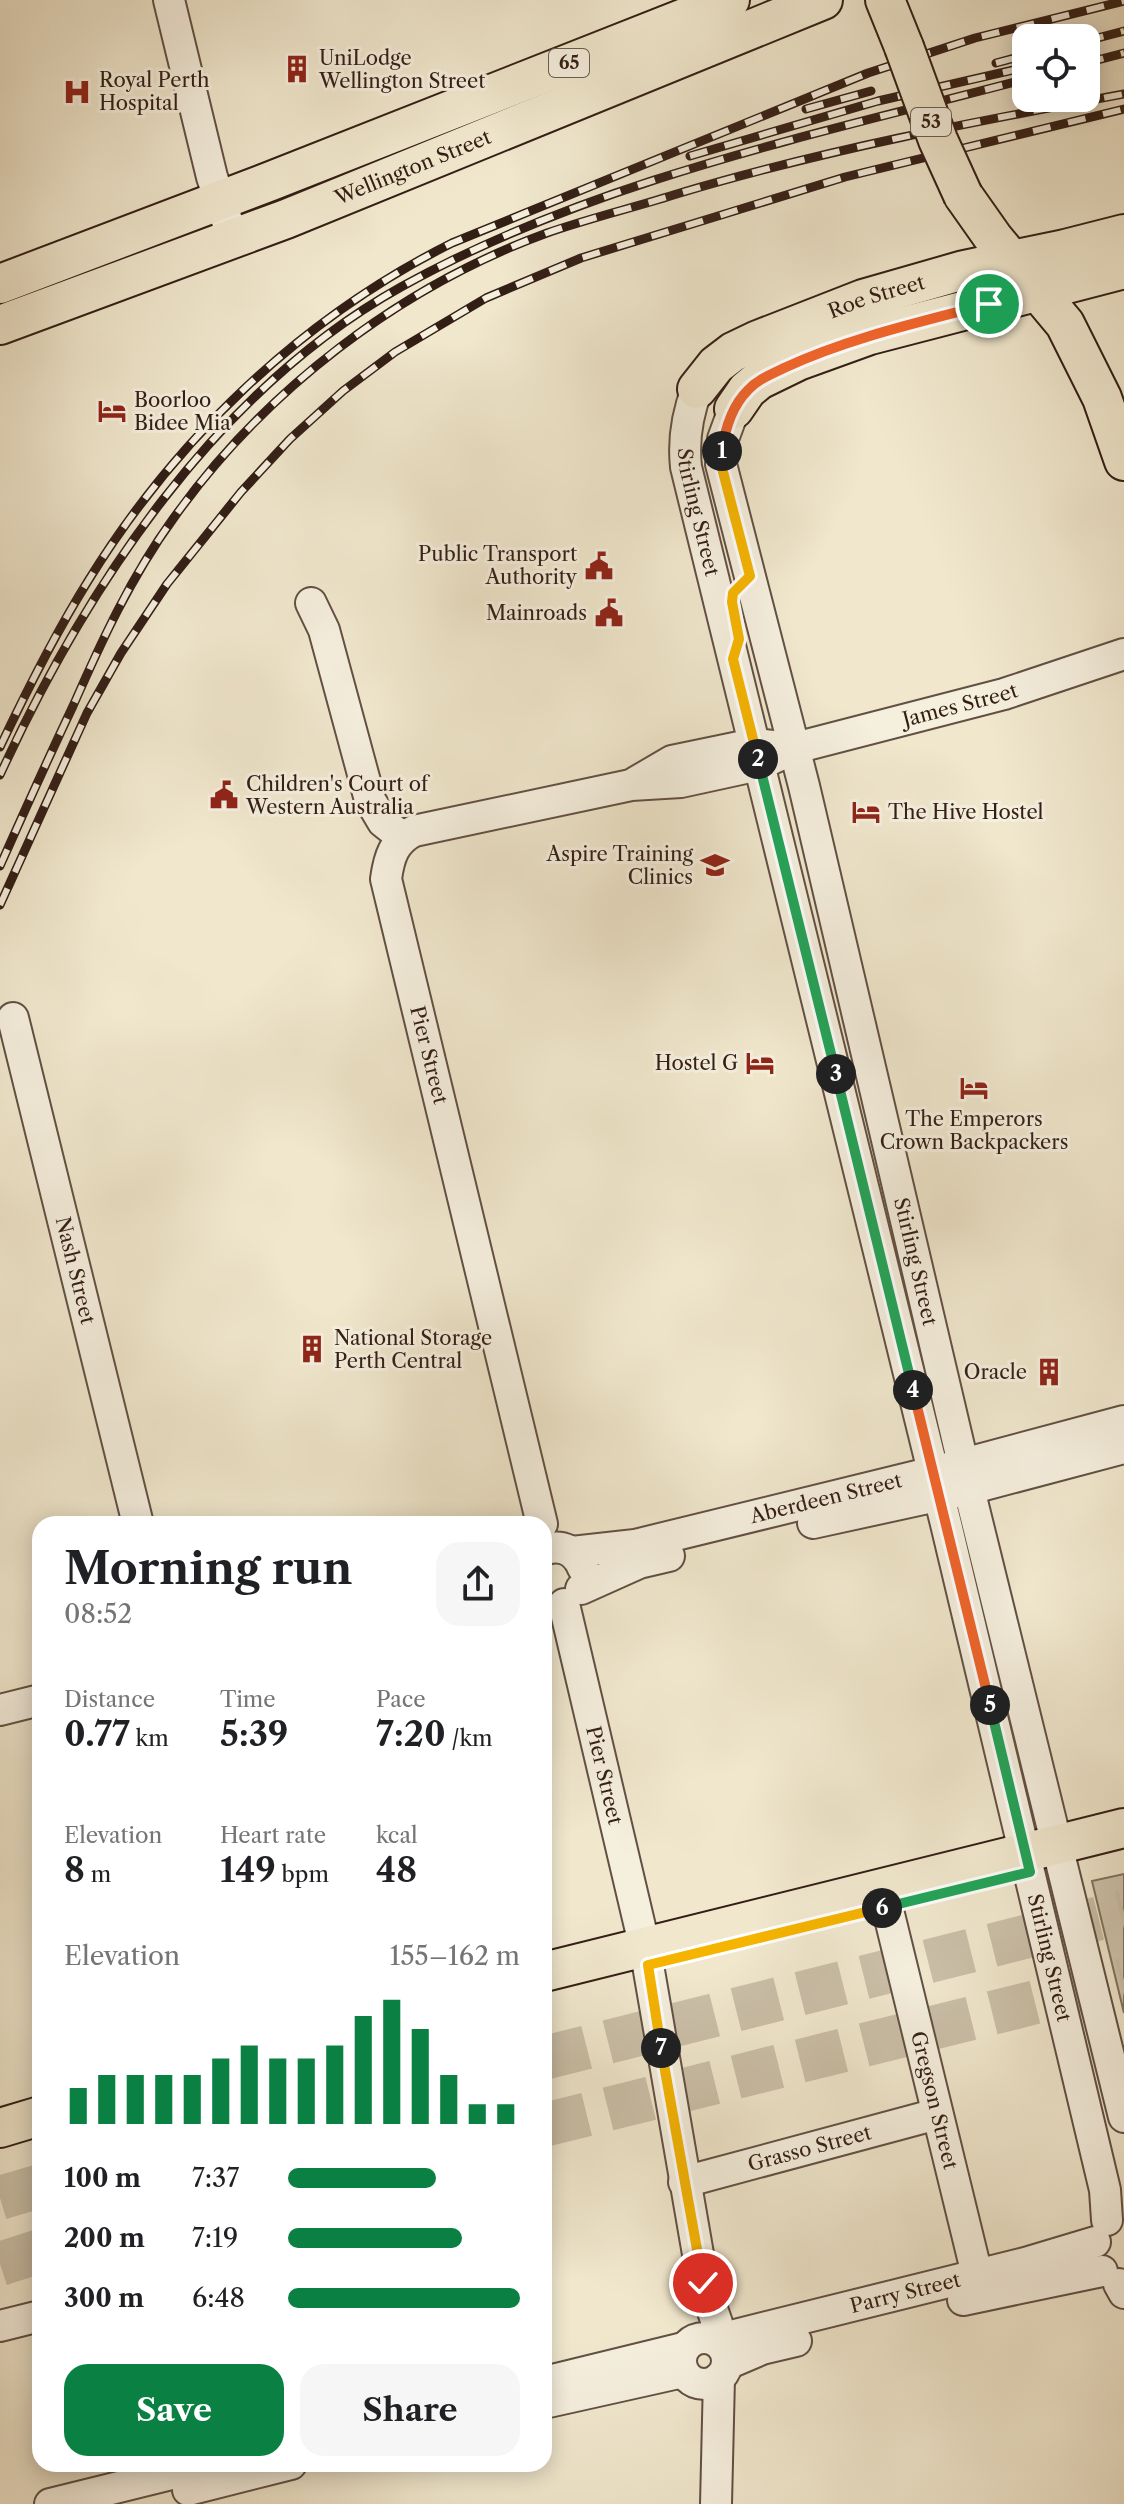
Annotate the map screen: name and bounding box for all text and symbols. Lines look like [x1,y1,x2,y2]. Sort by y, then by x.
map controls [1012,24,1100,112]
button: locate [1012,24,1100,112]
place label: UniLodge Wellington Street [318,46,485,93]
road number: 65 [549,49,589,77]
building icon: UniLodge Wellington Street [282,54,312,84]
place label: Royal Perth Hospital [99,68,210,115]
hospital icon: Royal Perth Hospital [62,77,92,107]
road number: 53 [911,108,951,136]
street label: Wellington Street [330,125,494,210]
street label: Roe Street [825,270,927,323]
pin [955,270,1023,338]
icon: arrive [967,282,1011,326]
place label: Boorloo Bidee Mia [134,388,231,435]
hotel icon: Boorloo Bidee Mia [97,396,127,426]
pin: 1 [702,431,742,471]
text: 1 [717,437,727,464]
street label: Stirling Street [673,448,724,578]
place label: Public Transport Authority [418,542,578,589]
public building icon: Public Transport Authority [584,551,614,581]
public building icon: Mainroads [594,598,624,628]
place label: Mainroads [486,601,587,625]
street label: James Street [897,678,1021,732]
pin: 2 [738,739,778,779]
text: 2 [752,745,765,772]
place label: Children's Court of Western Australia [245,772,431,819]
public building icon: Children's Court of Western Australia [209,780,239,810]
hotel icon: The Hive Hostel [851,797,881,827]
place label: The Hive Hostel [888,800,1044,824]
place label: Aspire Training Clinics [545,842,693,889]
school or university icon: Aspire Training Clinics [700,850,730,880]
street label: Pier Street [405,1003,453,1107]
hotel icon: Hostel G [745,1048,775,1078]
place label: Hostel G [655,1051,738,1075]
pin: 3 [816,1054,856,1094]
text: 3 [830,1060,842,1087]
hotel icon: The Emperors Crown Backpackers [959,1073,989,1103]
place label: The Emperors Crown Backpackers [880,1107,1068,1154]
street label: Stirling Street [889,1195,942,1328]
street label: Nash Street [51,1214,100,1327]
place label: National Storage Perth Central [334,1326,492,1373]
building icon: National Storage Perth Central [297,1334,327,1364]
building icon: Oracle [1034,1357,1064,1387]
place label: Oracle [964,1360,1027,1384]
pin: 4 [893,1370,933,1410]
text: 4 [906,1376,920,1403]
street label: Aberdeen Street [747,1468,904,1529]
text: Morning run [64,1541,353,1595]
button: share [436,1542,520,1626]
text: 08:52 [64,1598,132,1630]
pin: 5 [970,1685,1010,1725]
text: Distance [64,1686,155,1713]
text: Time [220,1686,276,1713]
text: Pace [376,1686,426,1713]
text: 5 [984,1691,996,1718]
text: 0.77 [64,1713,130,1755]
text: 5:39 [220,1713,288,1755]
text: 7:20 [376,1713,446,1755]
street label: Pier Street [581,1724,628,1827]
text: km [130,1725,169,1752]
text: /km [446,1725,493,1752]
text: Elevation [64,1822,162,1849]
text: Heart rate [220,1822,326,1849]
text: kcal [376,1822,418,1849]
text: 8 [64,1849,85,1891]
text: 149 [220,1849,276,1891]
text: 48 [376,1849,417,1891]
text: m [85,1861,111,1888]
text: bpm [276,1861,329,1888]
pin: 6 [862,1888,902,1928]
street label: Stirling Street [1023,1891,1076,2024]
text: 6 [875,1894,889,1921]
text: Elevation [64,1940,180,1972]
text: 155–162 m [390,1940,520,1972]
pin: 7 [641,2028,681,2068]
street label: Gregson Street [906,2029,963,2172]
text: 7 [655,2034,667,2061]
street label: Grasso Street [745,2120,874,2176]
text: 100 m [64,2162,141,2194]
text: 7:37 [192,2162,239,2194]
text: 200 m [64,2222,145,2254]
text: 7:19 [192,2222,238,2254]
pin [669,2249,737,2317]
icon: check [681,2261,725,2305]
street label: Parry Street [848,2267,963,2318]
text: 300 m [64,2282,144,2314]
text: 6:48 [192,2282,245,2314]
button: Save [64,2364,284,2456]
button: Share [300,2364,520,2456]

